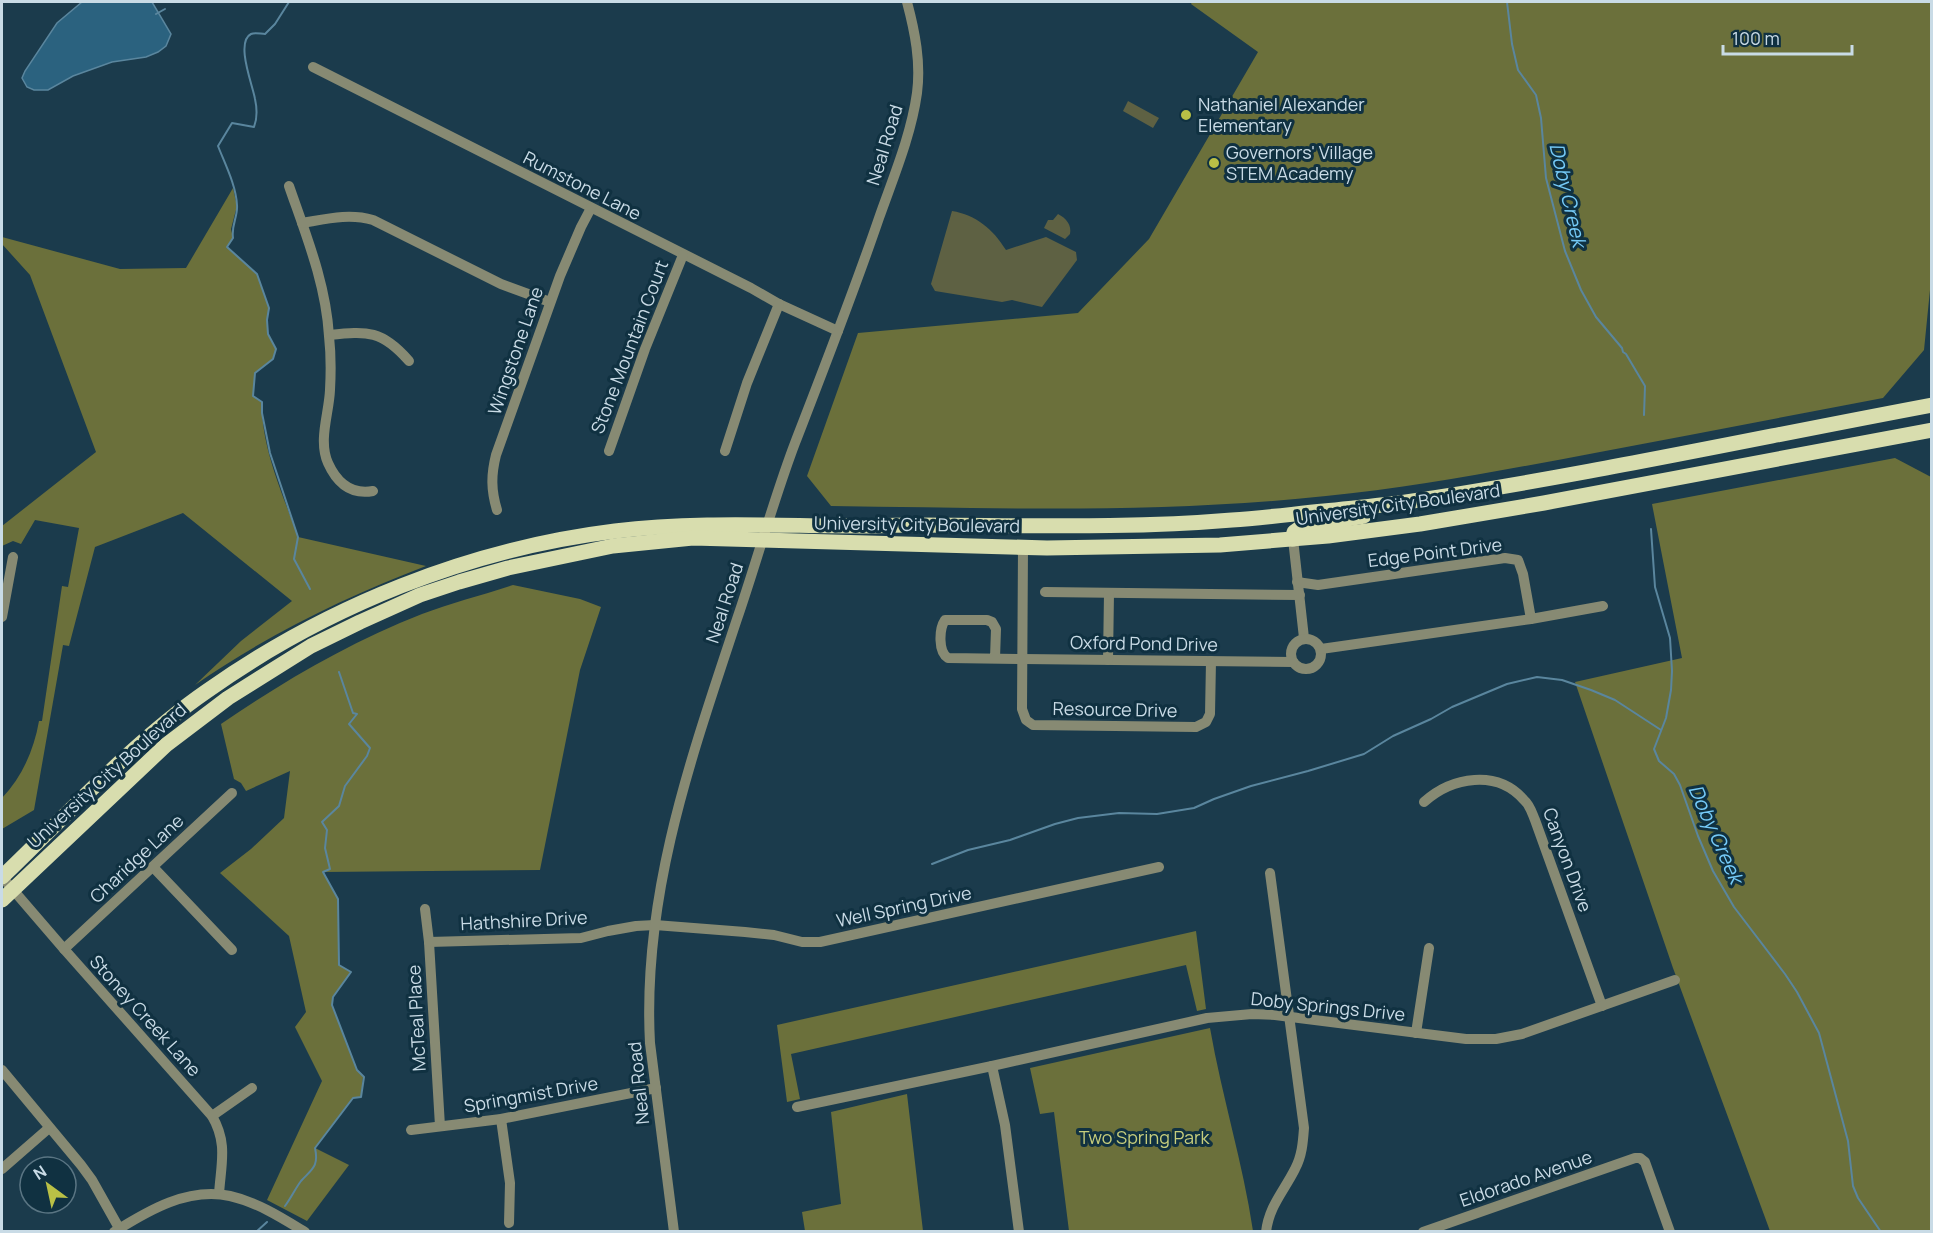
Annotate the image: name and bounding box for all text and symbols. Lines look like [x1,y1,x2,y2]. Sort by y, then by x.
scale bar [1723,18,1852,56]
text: 100 m [1732,26,1780,50]
place label: Nathaniel Alexander Elementary [1198,92,1365,137]
street label: Neal Road [860,101,908,188]
marker: Nathaniel Alexander Elementary [1179,108,1193,122]
place label: Governors' Village STEM Academy [1226,140,1373,185]
water label: Doby Creek [1543,140,1594,252]
street label: Rumstone Lane [519,145,646,225]
marker: Governors' Village STEM Academy [1207,156,1221,170]
street label: Stone Mountain Court [585,256,673,437]
street label: Wingstone Lane [482,283,548,418]
street label: University City Boulevard [1294,478,1502,530]
street label: University City Boulevard [814,510,1020,538]
street label: Edge Point Drive [1366,532,1503,572]
street label: Neal Road [700,559,748,646]
street label: Oxford Pond Drive [1070,630,1218,656]
street label: Resource Drive [1052,696,1178,722]
street label: University City Boulevard [22,697,191,853]
water label: Doby Creek [1683,780,1752,890]
street label: Canyon Drive [1538,804,1598,915]
street label: Charidge Lane [84,809,188,908]
street label: Well Spring Drive [834,880,974,932]
street label: Hathshire Drive [460,905,588,935]
street label: Stoney Creek Lane [85,949,207,1081]
street label: McTeal Place [401,964,431,1072]
street label: Doby Springs Drive [1250,986,1406,1026]
street label: Neal Road [622,1041,654,1126]
street label: Springmist Drive [462,1070,600,1118]
park label: Two Spring Park [1079,1125,1210,1149]
street label: Eldorado Avenue [1456,1144,1595,1212]
north arrow [18,1155,78,1215]
text: N [29,1160,51,1185]

